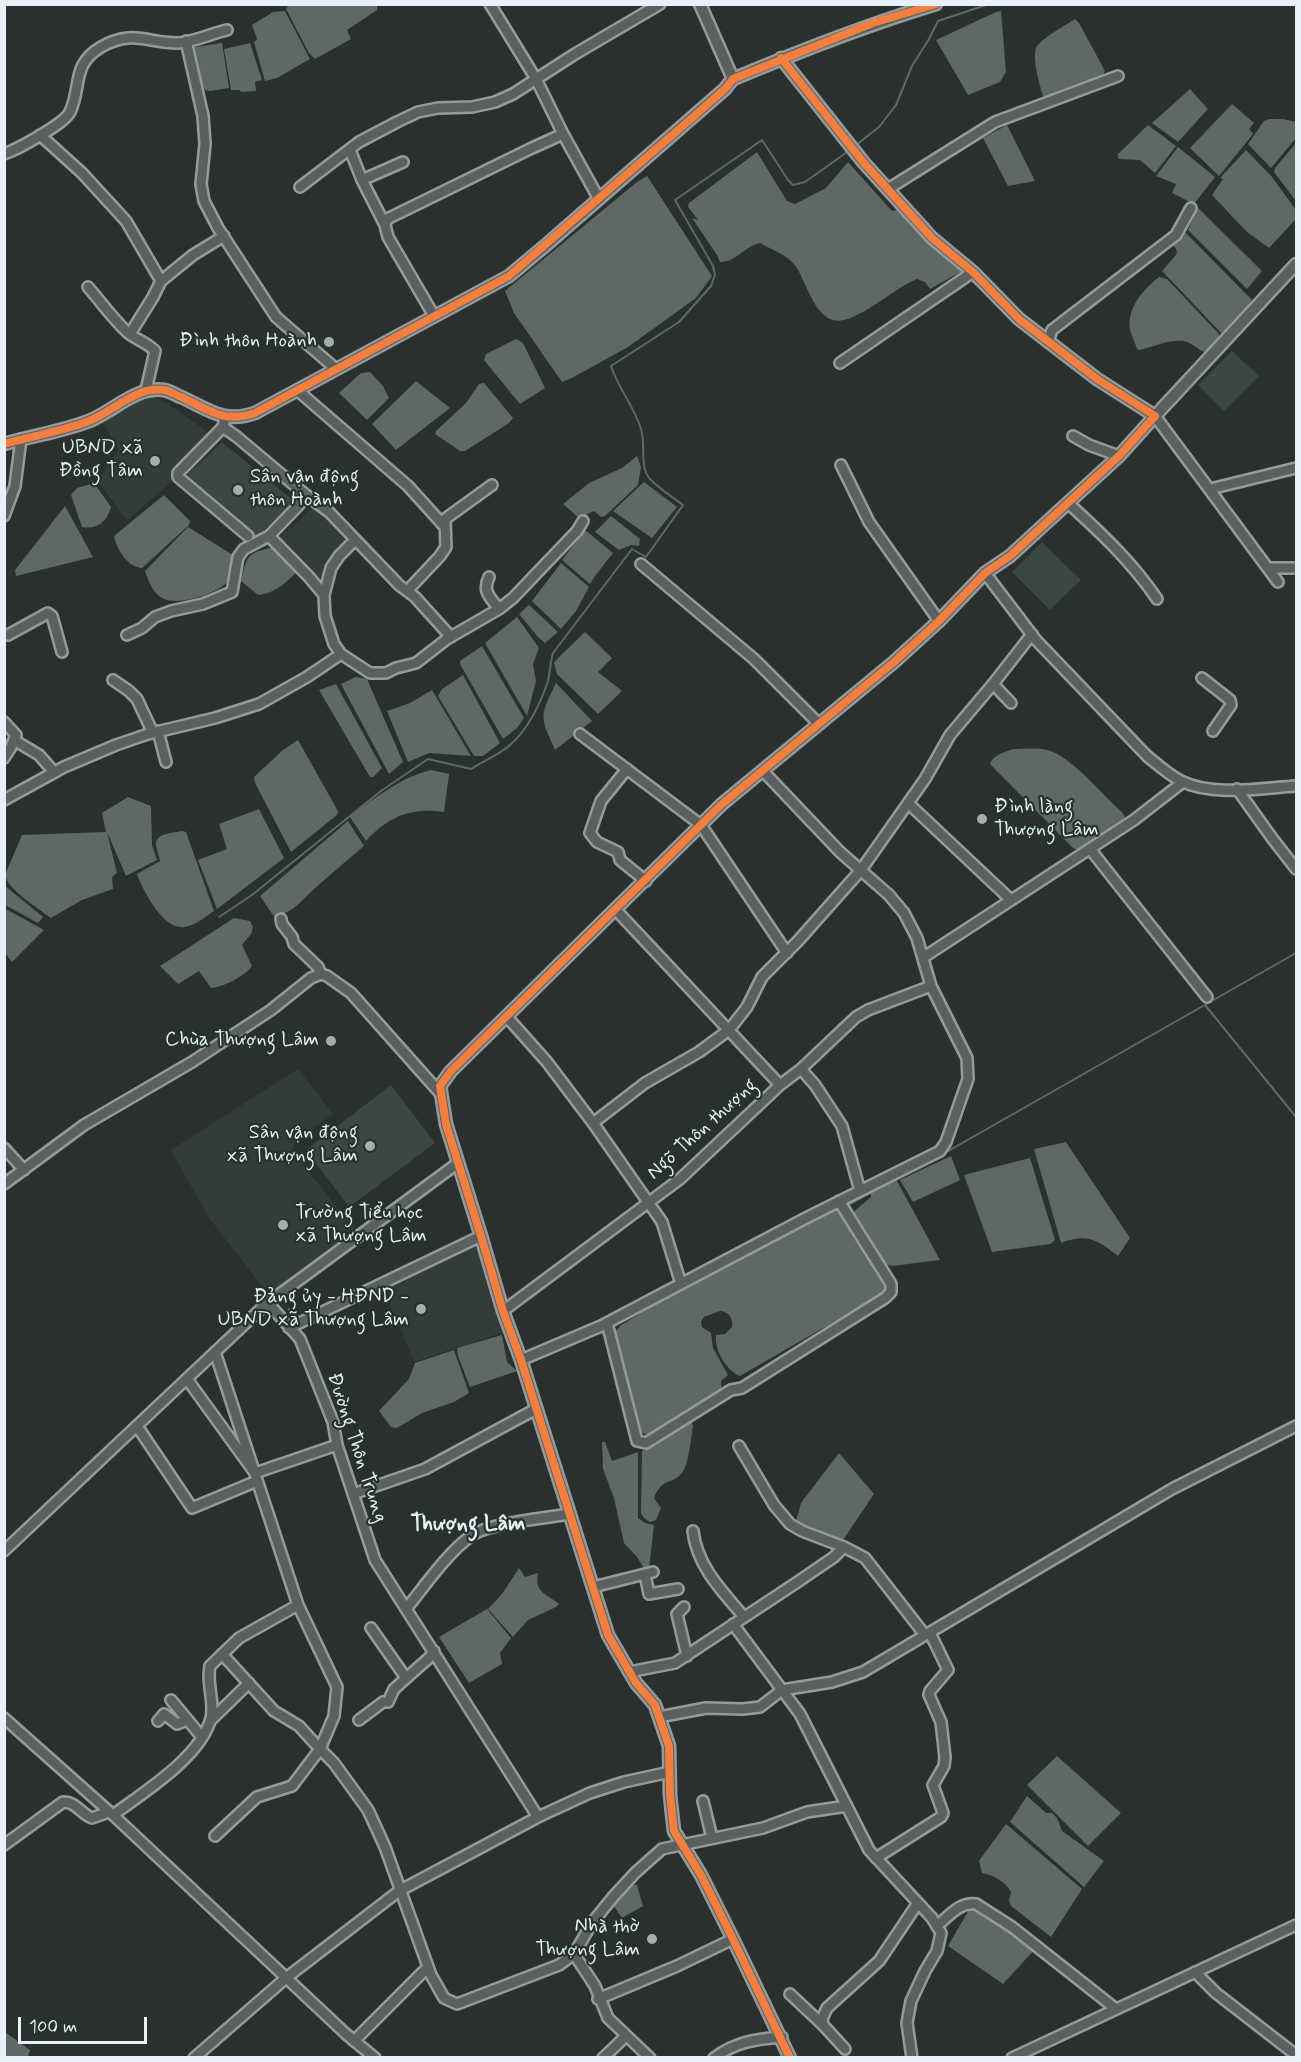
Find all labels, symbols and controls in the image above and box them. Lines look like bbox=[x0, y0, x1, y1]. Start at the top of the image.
place label: Đình thôn Hoành bbox=[179, 330, 317, 354]
marker: Đình thôn Hoành bbox=[322, 335, 336, 349]
place label: UBND xã Đồng Tâm bbox=[59, 437, 143, 484]
marker: UBND xã Đồng Tâm bbox=[148, 454, 162, 468]
place label: Sân vận động thôn Hoành bbox=[250, 466, 359, 513]
marker: Sân vận động thôn Hoành bbox=[231, 483, 245, 497]
place label: Đình làng Thượng Lâm bbox=[994, 796, 1099, 843]
marker: Đình làng Thượng Lâm bbox=[975, 812, 989, 826]
place label: Chùa Thượng Lâm bbox=[165, 1029, 319, 1053]
marker: Chùa Thượng Lâm bbox=[324, 1034, 338, 1048]
street label: Ngõ Thôn thượng bbox=[643, 1074, 763, 1186]
place label: Sân vận động xã Thượng Lâm bbox=[226, 1122, 358, 1169]
marker: Sân vận động xã Thượng Lâm bbox=[363, 1139, 377, 1153]
place label: Trường Tiểu học xã Thượng Lâm bbox=[295, 1202, 427, 1249]
marker: Trường Tiểu học xã Thượng Lâm bbox=[276, 1218, 290, 1232]
place label: Đảng ủy - HĐND - UBND xã Thượng Lâm bbox=[218, 1286, 409, 1333]
marker: Đảng ủy - HĐND - UBND xã Thượng Lâm bbox=[414, 1302, 428, 1316]
street label: Đường Thôn Trung bbox=[320, 1370, 392, 1526]
district label: Thượng Lâm bbox=[410, 1512, 526, 1538]
place label: Nhà thờ Thượng Lâm bbox=[535, 1916, 640, 1963]
marker: Nhà thờ Thượng Lâm bbox=[645, 1932, 659, 1946]
scale bar bbox=[21, 2005, 150, 2043]
text: 100 m bbox=[29, 2015, 77, 2039]

